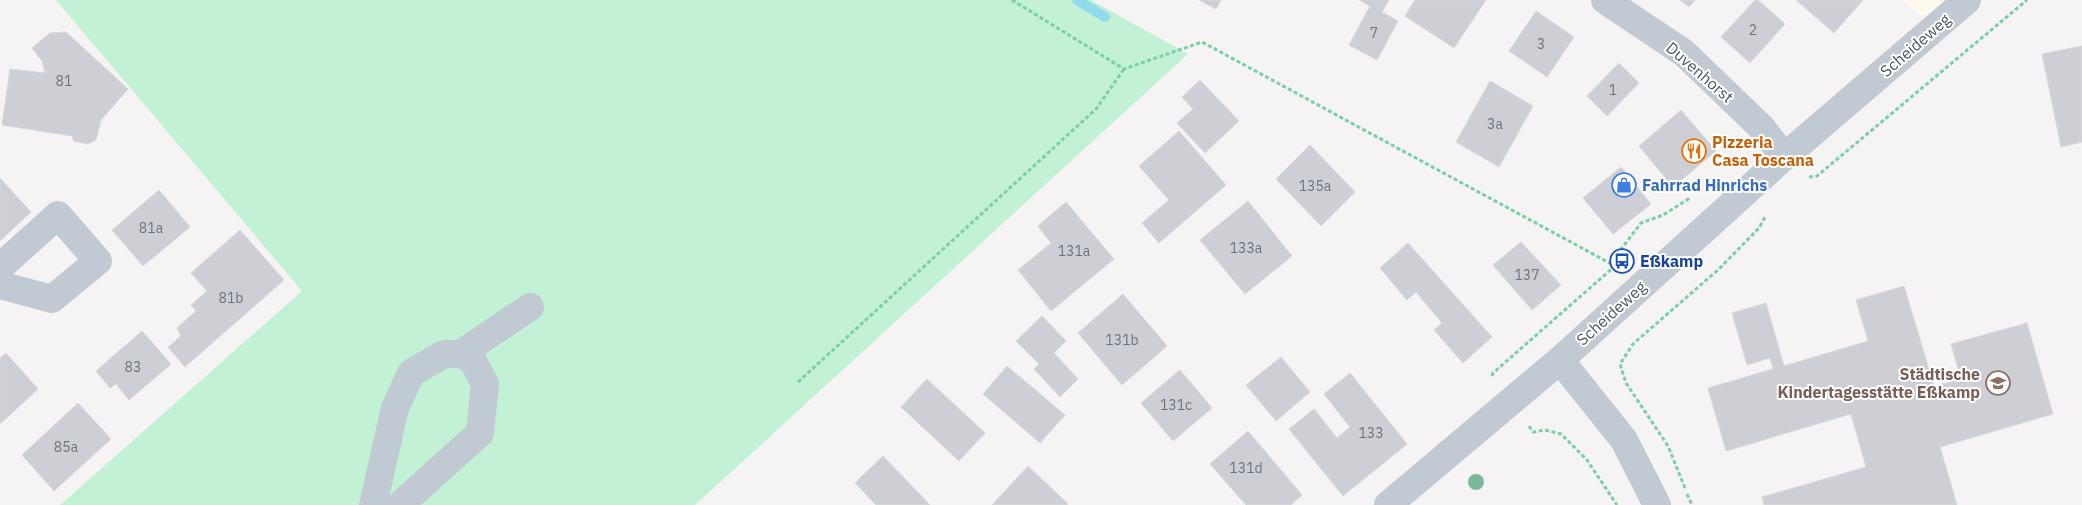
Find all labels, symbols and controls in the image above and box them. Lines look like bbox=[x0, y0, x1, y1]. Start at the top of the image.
street label: Scheideweg bbox=[1876, 9, 1955, 81]
house number: 2 bbox=[1749, 21, 1757, 39]
house number: 7 bbox=[1370, 24, 1378, 42]
house number: 3 bbox=[1537, 35, 1545, 53]
street label: Duvenhorst bbox=[1662, 37, 1738, 107]
house number: 81 bbox=[56, 72, 72, 90]
house number: 1 bbox=[1609, 81, 1617, 99]
house number: 3a bbox=[1487, 115, 1503, 133]
place label: Pizzeria Casa Toscana bbox=[1712, 132, 1814, 170]
restaurant icon: Pizzeria Casa Toscana bbox=[1681, 138, 1707, 164]
shop icon: Fahrrad Hinrichs bbox=[1611, 172, 1637, 198]
place label: Fahrrad Hinrichs bbox=[1642, 175, 1767, 195]
house number: 135a bbox=[1299, 177, 1332, 195]
house number: 81a bbox=[139, 219, 164, 237]
house number: 133a bbox=[1230, 239, 1263, 257]
house number: 131a bbox=[1058, 242, 1091, 260]
bus stop icon: Eßkamp bbox=[1609, 248, 1635, 274]
place label: Eßkamp bbox=[1640, 251, 1703, 271]
house number: 137 bbox=[1514, 266, 1540, 284]
street label: Scheideweg bbox=[1572, 276, 1650, 349]
house number: 81b bbox=[219, 289, 243, 307]
house number: 131b bbox=[1105, 331, 1139, 349]
house number: 83 bbox=[125, 358, 141, 376]
place label: Städtische Kindertagesstätte Eßkamp bbox=[1777, 364, 1980, 402]
school or university icon: Städtische Kindertagesstätte Eßkamp bbox=[1985, 370, 2011, 396]
house number: 131c bbox=[1160, 396, 1192, 414]
house number: 133 bbox=[1358, 424, 1384, 442]
house number: 85a bbox=[54, 438, 79, 456]
house number: 131d bbox=[1229, 459, 1263, 477]

